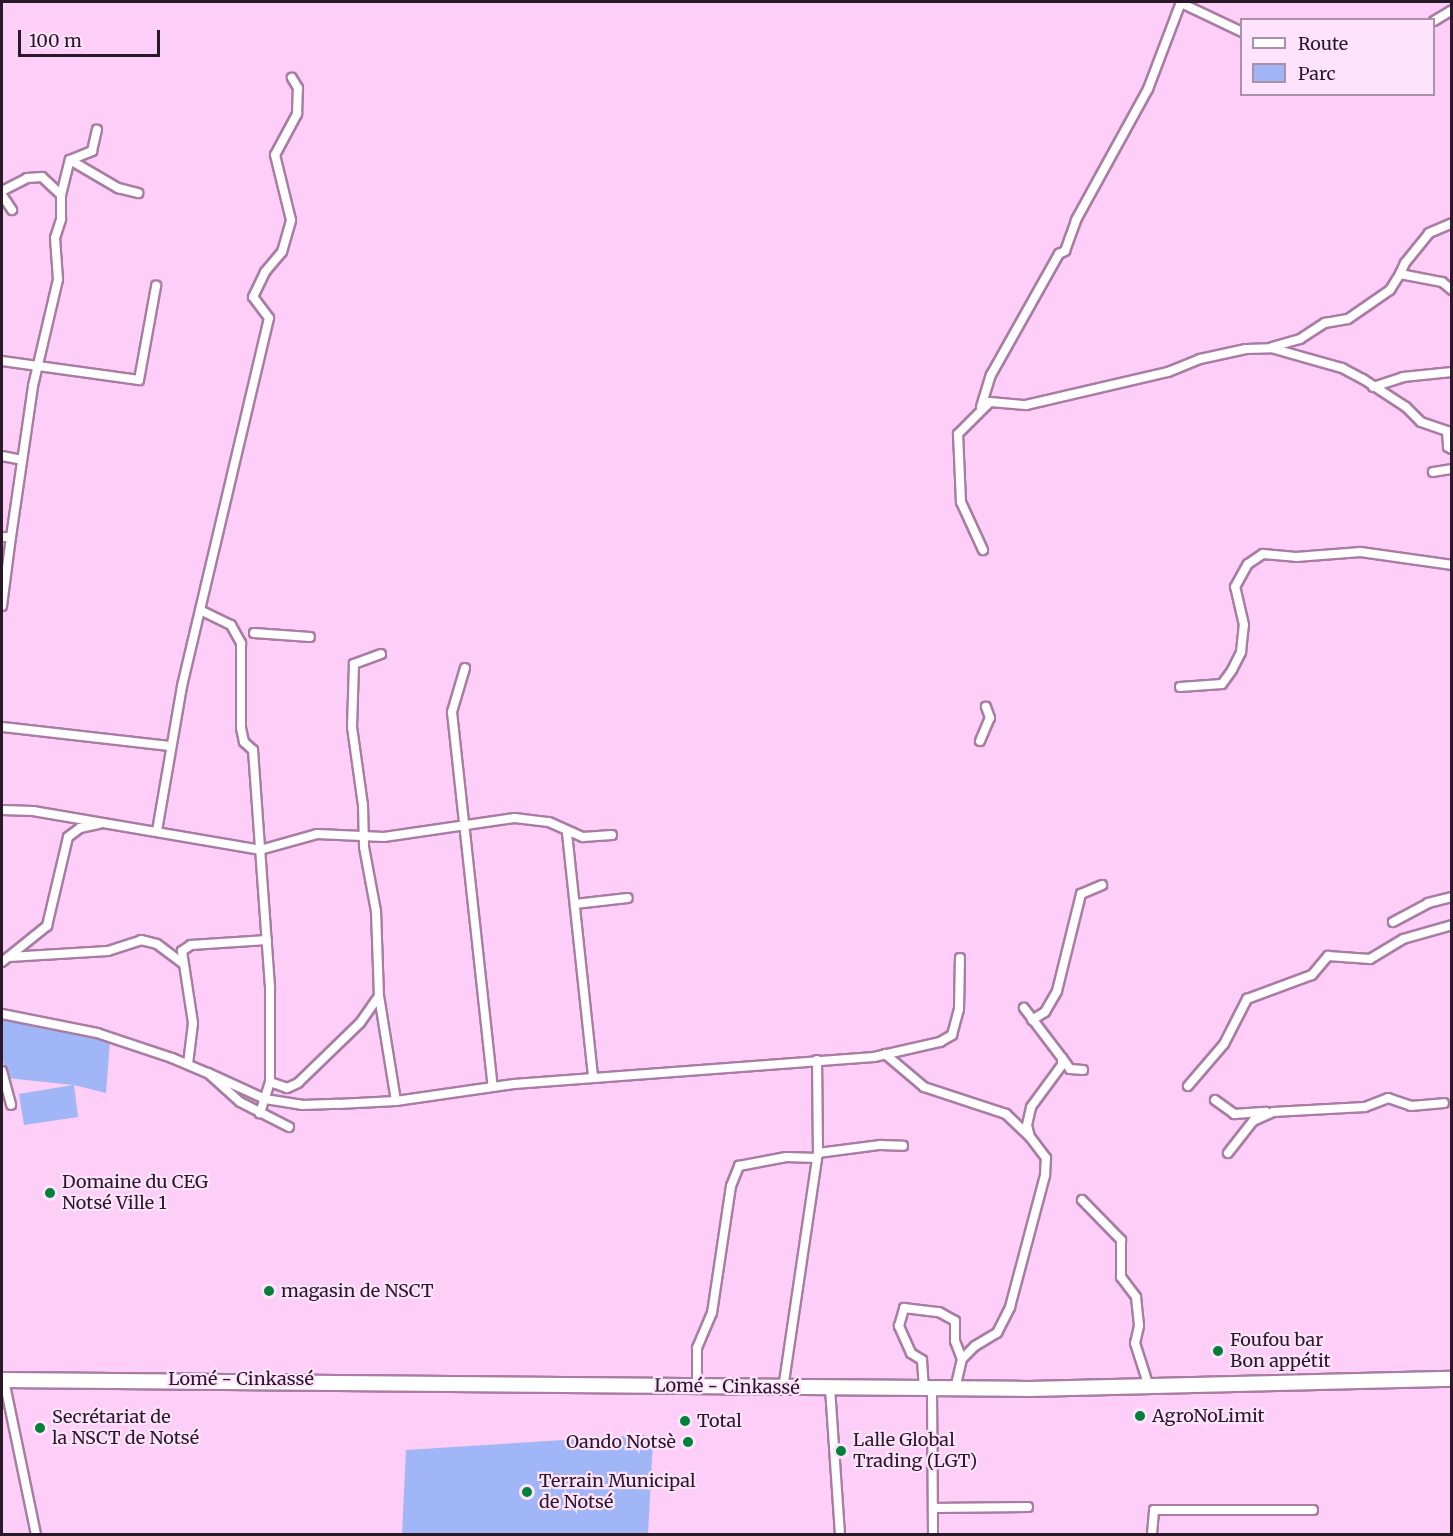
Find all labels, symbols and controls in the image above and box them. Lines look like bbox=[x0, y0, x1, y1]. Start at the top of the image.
scale bar bbox=[21, 18, 164, 56]
legend bbox=[1240, 18, 1435, 96]
text: 100 m bbox=[29, 29, 82, 52]
text: Route bbox=[1298, 32, 1348, 55]
text: Parc bbox=[1298, 62, 1336, 85]
place label: Domaine du CEG Notsé Ville 1 bbox=[62, 1172, 208, 1214]
marker: Domaine du CEG Notsé Ville 1 bbox=[43, 1186, 57, 1200]
place label: magasin de NSCT bbox=[281, 1280, 433, 1302]
marker: magasin de NSCT bbox=[262, 1284, 276, 1298]
place label: Foufou bar Bon appétit bbox=[1230, 1330, 1331, 1372]
marker: Foufou bar Bon appétit bbox=[1211, 1344, 1225, 1358]
street label: Lomé - Cinkassé bbox=[168, 1368, 314, 1390]
street label: Lomé - Cinkassé bbox=[654, 1375, 800, 1399]
place label: AgroNoLimit bbox=[1152, 1405, 1265, 1427]
place label: Secrétariat de la NSCT de Notsé bbox=[52, 1407, 199, 1450]
marker: AgroNoLimit bbox=[1133, 1409, 1147, 1423]
place label: Total bbox=[697, 1410, 742, 1432]
marker: Total bbox=[678, 1414, 692, 1428]
marker: Secrétariat de la NSCT de Notsé bbox=[33, 1421, 47, 1435]
place label: Lalle Global Trading (LGT) bbox=[853, 1430, 977, 1472]
place label: Oando Notsè bbox=[566, 1431, 676, 1453]
marker: Oando Notsè bbox=[681, 1435, 695, 1449]
marker: Lalle Global Trading (LGT) bbox=[834, 1444, 848, 1458]
place label: Terrain Municipal de Notsé bbox=[539, 1471, 696, 1514]
marker: Terrain Municipal de Notsé bbox=[520, 1485, 534, 1499]

